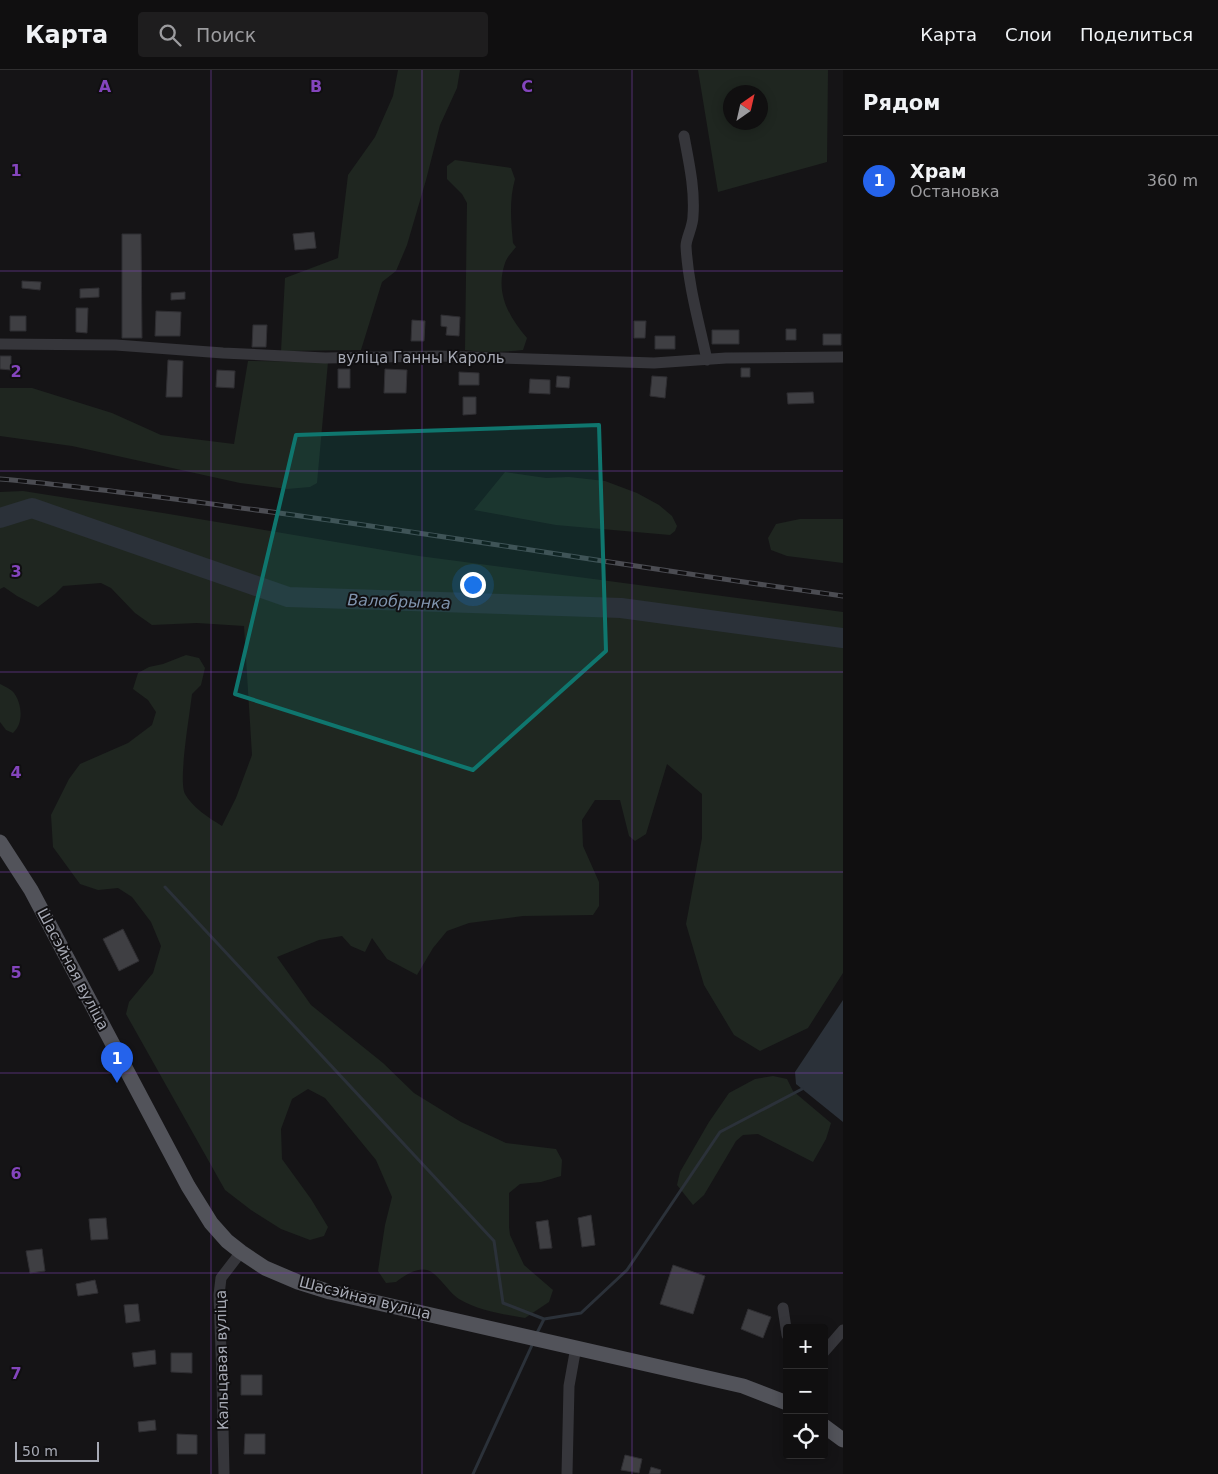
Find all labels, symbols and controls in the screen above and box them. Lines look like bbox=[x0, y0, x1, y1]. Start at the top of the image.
search box bbox=[138, 12, 488, 57]
text: Карта bbox=[25, 21, 108, 49]
icon: search bbox=[156, 21, 184, 49]
text: Поиск bbox=[196, 24, 256, 46]
text: Карта bbox=[920, 24, 977, 45]
text: Слои bbox=[1005, 24, 1052, 45]
text: Поделиться bbox=[1080, 24, 1193, 45]
text: A bbox=[99, 77, 112, 96]
text: B bbox=[310, 77, 322, 96]
text: C bbox=[521, 77, 533, 96]
north arrow bbox=[723, 85, 768, 130]
text: Рядом bbox=[863, 91, 940, 115]
text: Храм bbox=[910, 160, 967, 182]
text: 1 bbox=[10, 161, 22, 180]
text: 1 bbox=[873, 171, 885, 190]
text: 360 m bbox=[1147, 171, 1198, 190]
text: Остановка bbox=[910, 182, 1000, 201]
street label: вуліца Ганны Кароль bbox=[337, 349, 505, 367]
text: 2 bbox=[10, 362, 22, 381]
text: 3 bbox=[10, 562, 22, 581]
your location bbox=[460, 572, 486, 598]
water label: Валобрынка bbox=[347, 590, 451, 613]
text: 4 bbox=[10, 763, 22, 782]
street label: Шасэйная вуліца bbox=[33, 905, 113, 1033]
text: 5 bbox=[10, 963, 22, 982]
pin: 1 bbox=[101, 1042, 133, 1083]
text: 6 bbox=[10, 1164, 22, 1183]
street label: Шасэйная вуліца bbox=[297, 1273, 433, 1323]
street label: Кальцавая вуліца bbox=[212, 1290, 232, 1430]
map controls bbox=[783, 1324, 828, 1459]
button: + bbox=[783, 1324, 828, 1369]
text: 7 bbox=[10, 1364, 22, 1383]
button: − bbox=[783, 1369, 828, 1414]
button: locate bbox=[783, 1414, 828, 1459]
scale bar bbox=[15, 1439, 99, 1462]
text: 50 m bbox=[22, 1443, 58, 1459]

